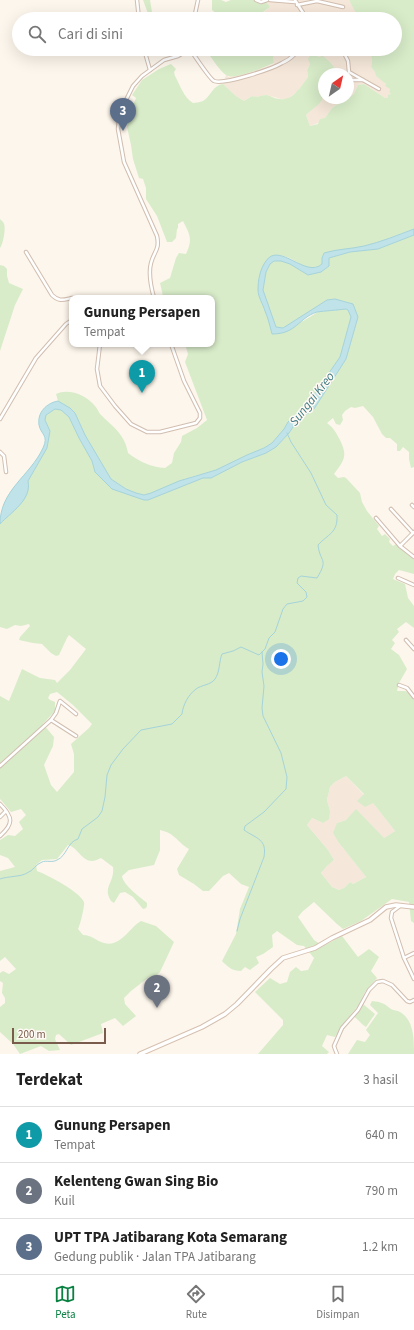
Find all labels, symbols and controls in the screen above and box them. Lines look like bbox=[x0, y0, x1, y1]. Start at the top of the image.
search box bbox=[12, 12, 402, 56]
icon: search bbox=[26, 23, 48, 45]
text: Cari di sini bbox=[58, 24, 123, 45]
north arrow bbox=[318, 68, 354, 104]
pin: 3 bbox=[110, 98, 136, 131]
popup bbox=[69, 295, 215, 347]
text: Gunung Persapen bbox=[84, 302, 200, 323]
text: Tempat bbox=[84, 323, 125, 341]
pin: 1 bbox=[129, 360, 155, 393]
water label: Sungai Kreo bbox=[285, 368, 339, 430]
your location bbox=[271, 649, 291, 669]
pin: 2 bbox=[144, 975, 170, 1008]
scale bar bbox=[12, 1026, 106, 1045]
text: 200 m bbox=[18, 1027, 46, 1042]
text: Terdekat bbox=[16, 1068, 82, 1092]
text: 3 hasil bbox=[363, 1071, 398, 1089]
text: Gunung Persapen bbox=[54, 1115, 171, 1136]
text: 1 bbox=[26, 1126, 32, 1144]
text: 640 m bbox=[365, 1126, 398, 1144]
text: Tempat bbox=[54, 1136, 95, 1154]
text: Kelenteng Gwan Sing Bio bbox=[54, 1171, 218, 1192]
text: 2 bbox=[26, 1182, 32, 1200]
text: 790 m bbox=[365, 1182, 398, 1200]
text: Kuil bbox=[54, 1192, 75, 1210]
text: UPT TPA Jatibarang Kota Semarang bbox=[54, 1227, 287, 1248]
text: 3 bbox=[26, 1238, 32, 1256]
text: 1.2 km bbox=[362, 1238, 398, 1256]
text: Gedung publik · Jalan TPA Jatibarang bbox=[54, 1248, 256, 1266]
tab: Peta bbox=[54, 1283, 76, 1322]
tab: Rute bbox=[185, 1283, 207, 1322]
tab: Disimpan bbox=[316, 1283, 360, 1322]

